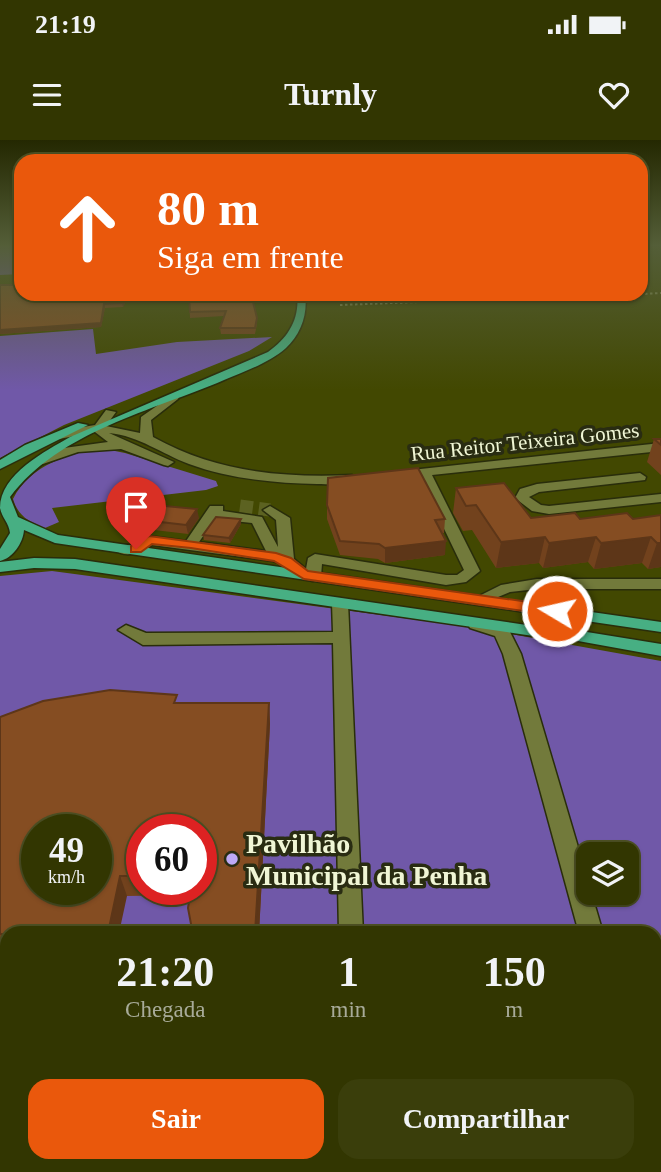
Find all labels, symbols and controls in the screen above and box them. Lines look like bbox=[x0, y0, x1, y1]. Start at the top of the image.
text: 21:19 bbox=[35, 10, 96, 39]
icon: menu bbox=[28, 76, 66, 114]
text: Turnly bbox=[284, 76, 377, 112]
icon: heart bbox=[595, 76, 633, 114]
text: 80 m bbox=[157, 181, 259, 236]
icon: ahead bbox=[42, 182, 133, 273]
text: Siga em frente bbox=[157, 239, 344, 275]
street label: Rua Reitor Teixeira Gomes bbox=[410, 418, 640, 466]
pin bbox=[106, 477, 166, 549]
icon: arrive bbox=[117, 488, 155, 526]
position arrow bbox=[520, 574, 594, 648]
speed limit sign: 60 bbox=[126, 814, 217, 905]
place label: Pavilhão Municipal da Penha bbox=[246, 828, 487, 891]
text: 49 bbox=[49, 831, 84, 870]
map controls bbox=[576, 842, 639, 905]
button: layers bbox=[576, 842, 639, 905]
marker: Pavilhão Municipal da Penha bbox=[224, 851, 240, 867]
text: km/h bbox=[48, 867, 85, 887]
text: 21:20 bbox=[116, 949, 214, 995]
text: 1 bbox=[338, 949, 359, 995]
text: 150 bbox=[483, 949, 546, 995]
text: Chegada bbox=[125, 997, 206, 1022]
text: min bbox=[331, 997, 366, 1022]
text: m bbox=[505, 997, 523, 1022]
button: Sair bbox=[28, 1079, 324, 1159]
button: Compartilhar bbox=[338, 1079, 634, 1159]

